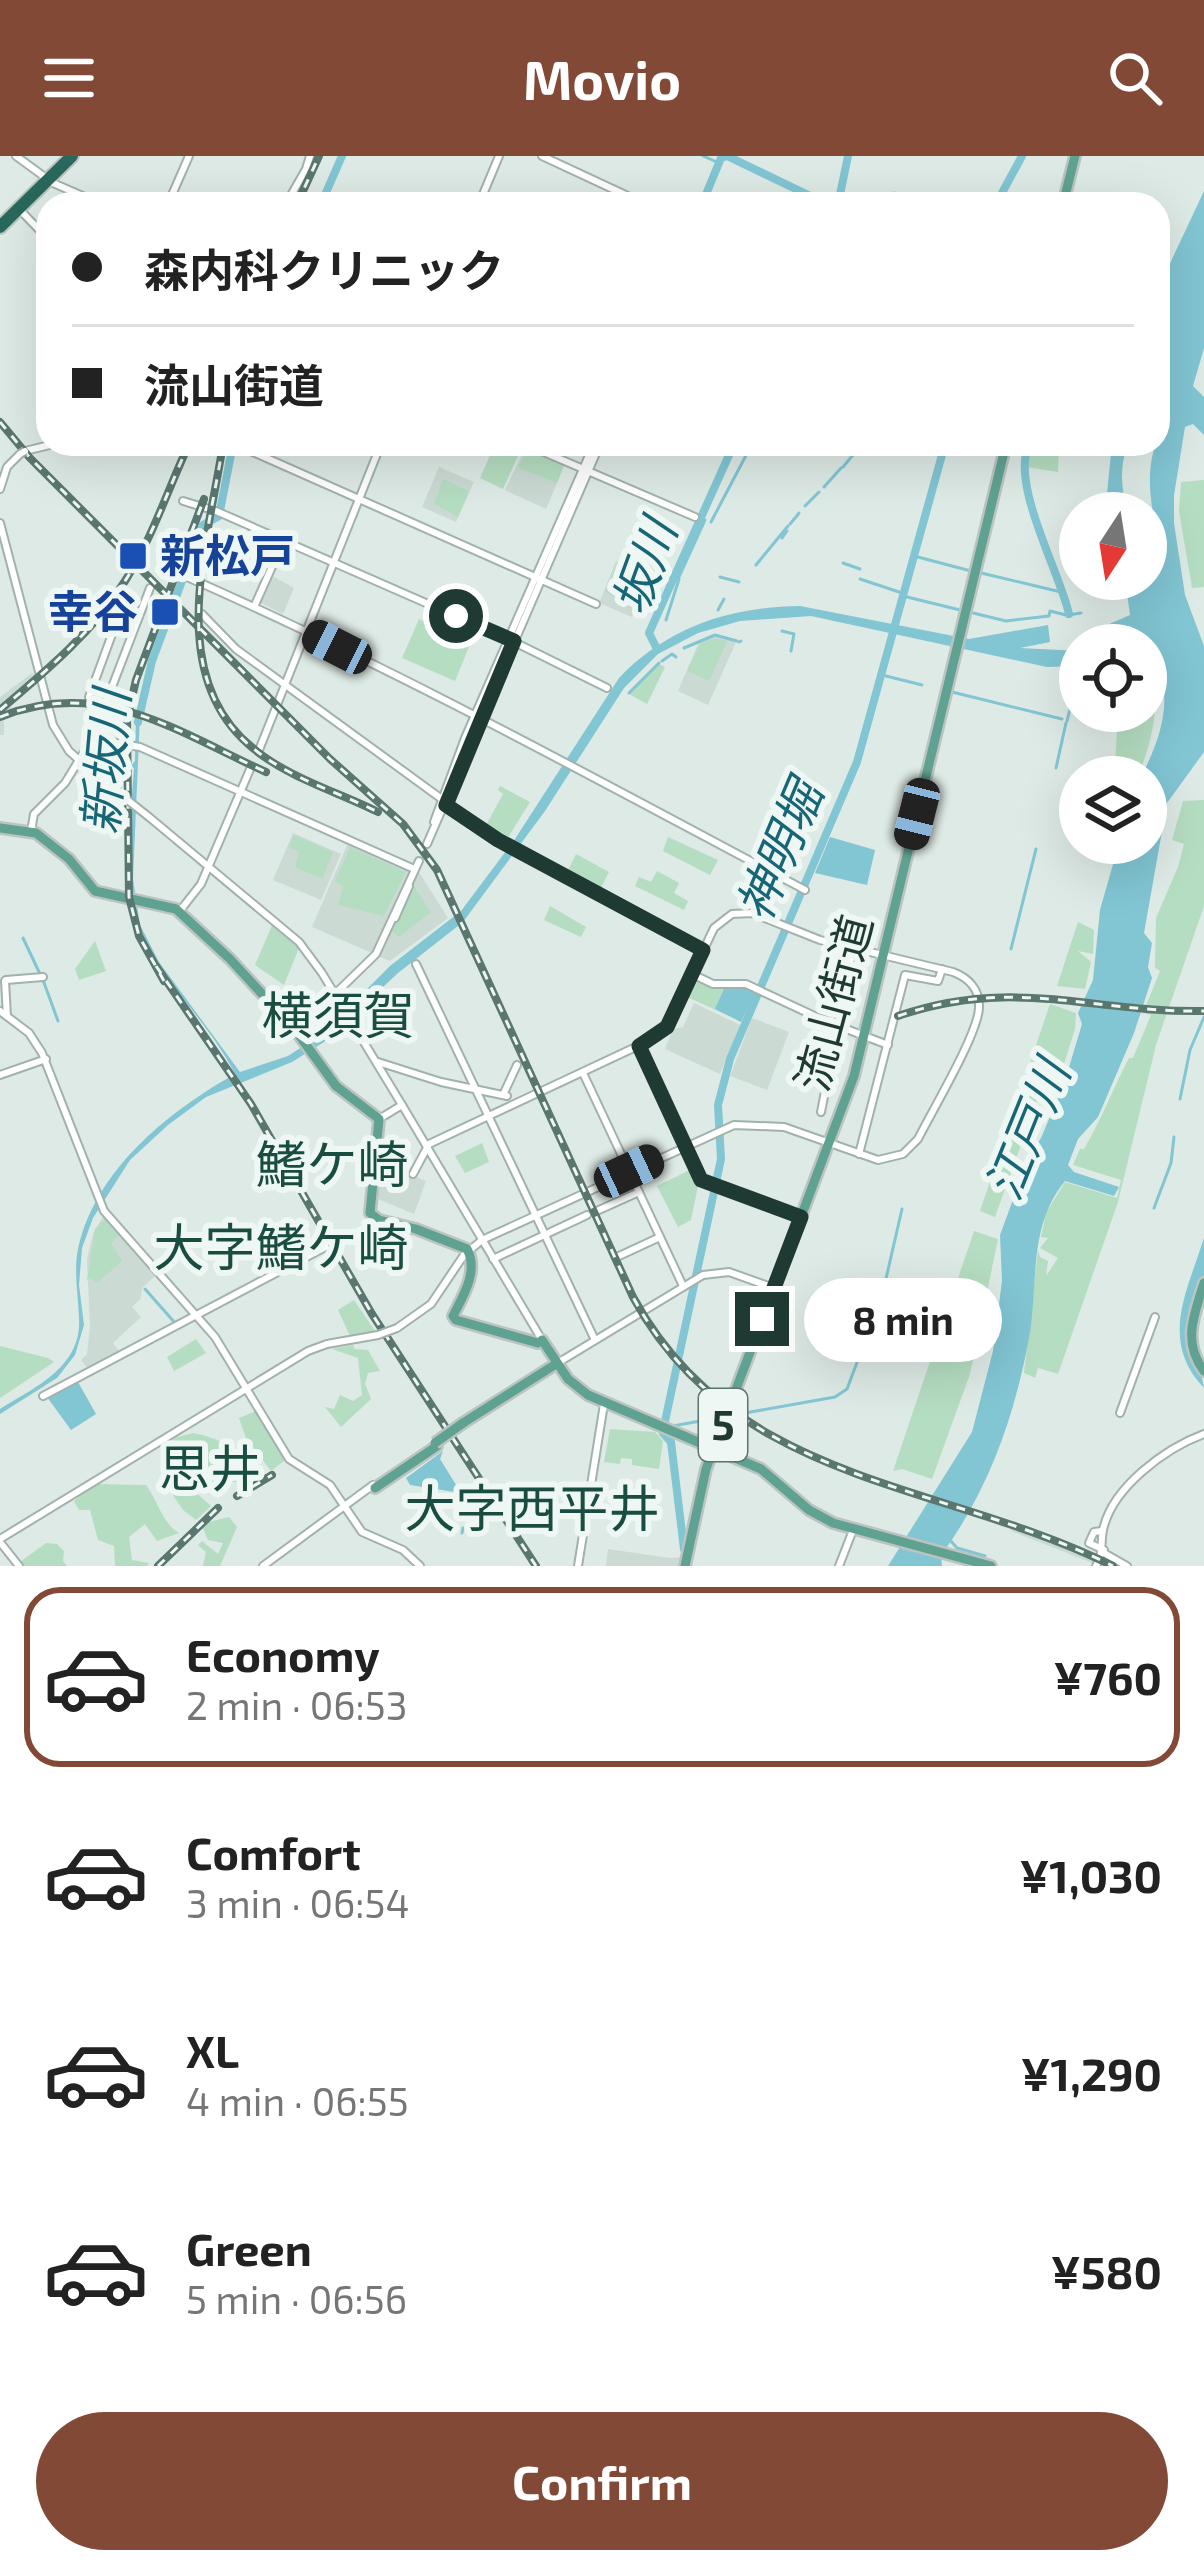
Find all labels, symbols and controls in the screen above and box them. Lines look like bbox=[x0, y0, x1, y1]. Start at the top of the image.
icon: menu bbox=[36, 45, 102, 111]
icon: search bbox=[1102, 45, 1168, 111]
text: Movio bbox=[523, 46, 681, 111]
text: 森内科クリニック bbox=[144, 242, 504, 296]
text: 流山街道 bbox=[144, 357, 324, 411]
north arrow bbox=[1059, 492, 1167, 600]
map controls bbox=[1059, 492, 1167, 864]
water label: 坂川 bbox=[599, 507, 688, 621]
place label: 新松戸 bbox=[160, 527, 295, 581]
marker: 新松戸 bbox=[117, 540, 149, 572]
place label: 幸谷 bbox=[48, 583, 138, 637]
route start bbox=[429, 589, 483, 643]
marker: 幸谷 bbox=[149, 596, 181, 628]
car bbox=[297, 615, 377, 679]
button: locate bbox=[1059, 624, 1167, 732]
water label: 新坂川 bbox=[69, 683, 140, 836]
button: layers bbox=[1059, 756, 1167, 864]
water label: 神明堀 bbox=[723, 766, 836, 928]
car bbox=[891, 775, 943, 853]
street label: 流山街道 bbox=[783, 909, 881, 1096]
district label: 横須賀 bbox=[261, 983, 415, 1044]
water label: 江戸川 bbox=[972, 1047, 1082, 1207]
district label: 鰭ケ崎 bbox=[255, 1132, 409, 1193]
car bbox=[589, 1139, 669, 1203]
district label: 大字鰭ケ崎 bbox=[153, 1215, 409, 1276]
callout: 8 min bbox=[804, 1277, 1002, 1361]
route end bbox=[735, 1292, 789, 1346]
text: 8 min bbox=[852, 1296, 954, 1343]
road number: 5 bbox=[699, 1389, 747, 1461]
district label: 思井 bbox=[159, 1436, 261, 1497]
district label: 大字西平井 bbox=[404, 1476, 660, 1537]
icon: car bbox=[42, 1623, 150, 1731]
text: Economy bbox=[186, 1627, 380, 1681]
text: ¥760 bbox=[1053, 1650, 1162, 1704]
text: 2 min · 06:53 bbox=[186, 1681, 407, 1728]
icon: car bbox=[42, 1821, 150, 1929]
text: Comfort bbox=[186, 1825, 361, 1879]
text: ¥1,030 bbox=[1019, 1848, 1162, 1902]
text: 3 min · 06:54 bbox=[186, 1879, 409, 1926]
icon: car bbox=[42, 2019, 150, 2127]
text: XL bbox=[186, 2023, 239, 2077]
text: ¥1,290 bbox=[1021, 2046, 1162, 2100]
text: 4 min · 06:55 bbox=[186, 2077, 409, 2124]
icon: car bbox=[42, 2217, 150, 2325]
text: Green bbox=[186, 2221, 312, 2275]
text: ¥580 bbox=[1051, 2244, 1162, 2298]
text: 5 min · 06:56 bbox=[186, 2275, 407, 2322]
button: Confirm bbox=[36, 2412, 1168, 2550]

